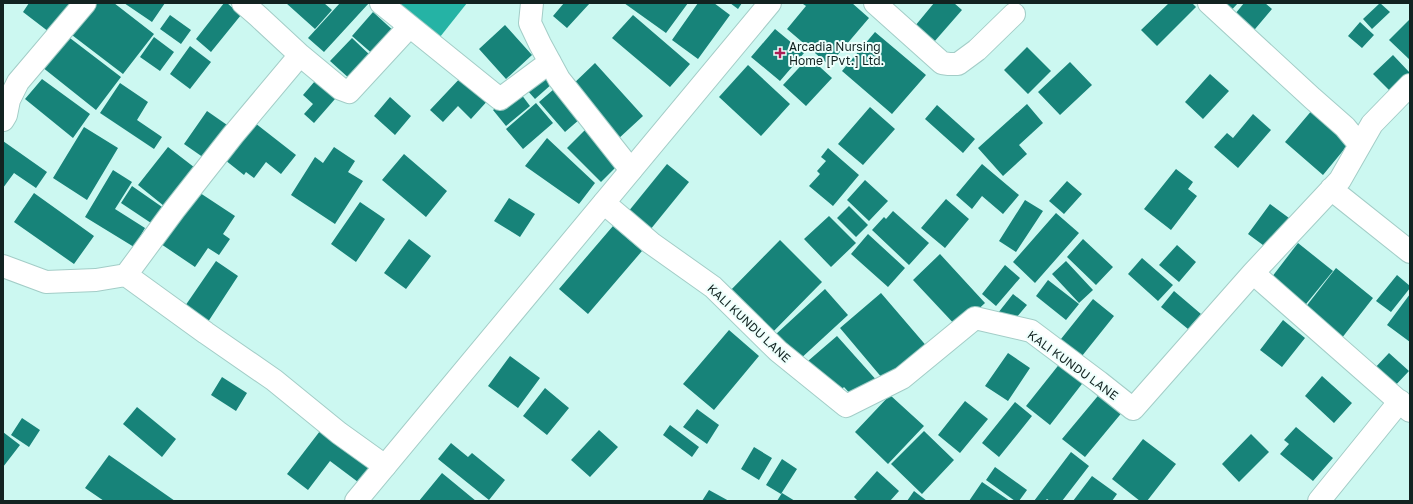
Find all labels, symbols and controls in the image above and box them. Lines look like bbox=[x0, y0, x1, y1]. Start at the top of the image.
place label: Arcadia Nursing Home [Pvt.] Ltd. bbox=[789, 39, 884, 68]
marker: Arcadia Nursing Home [Pvt.] Ltd. bbox=[774, 47, 786, 59]
street label: KALI KUNDU LANE bbox=[704, 281, 794, 365]
street label: KALI KUNDU LANE bbox=[1025, 327, 1121, 403]

